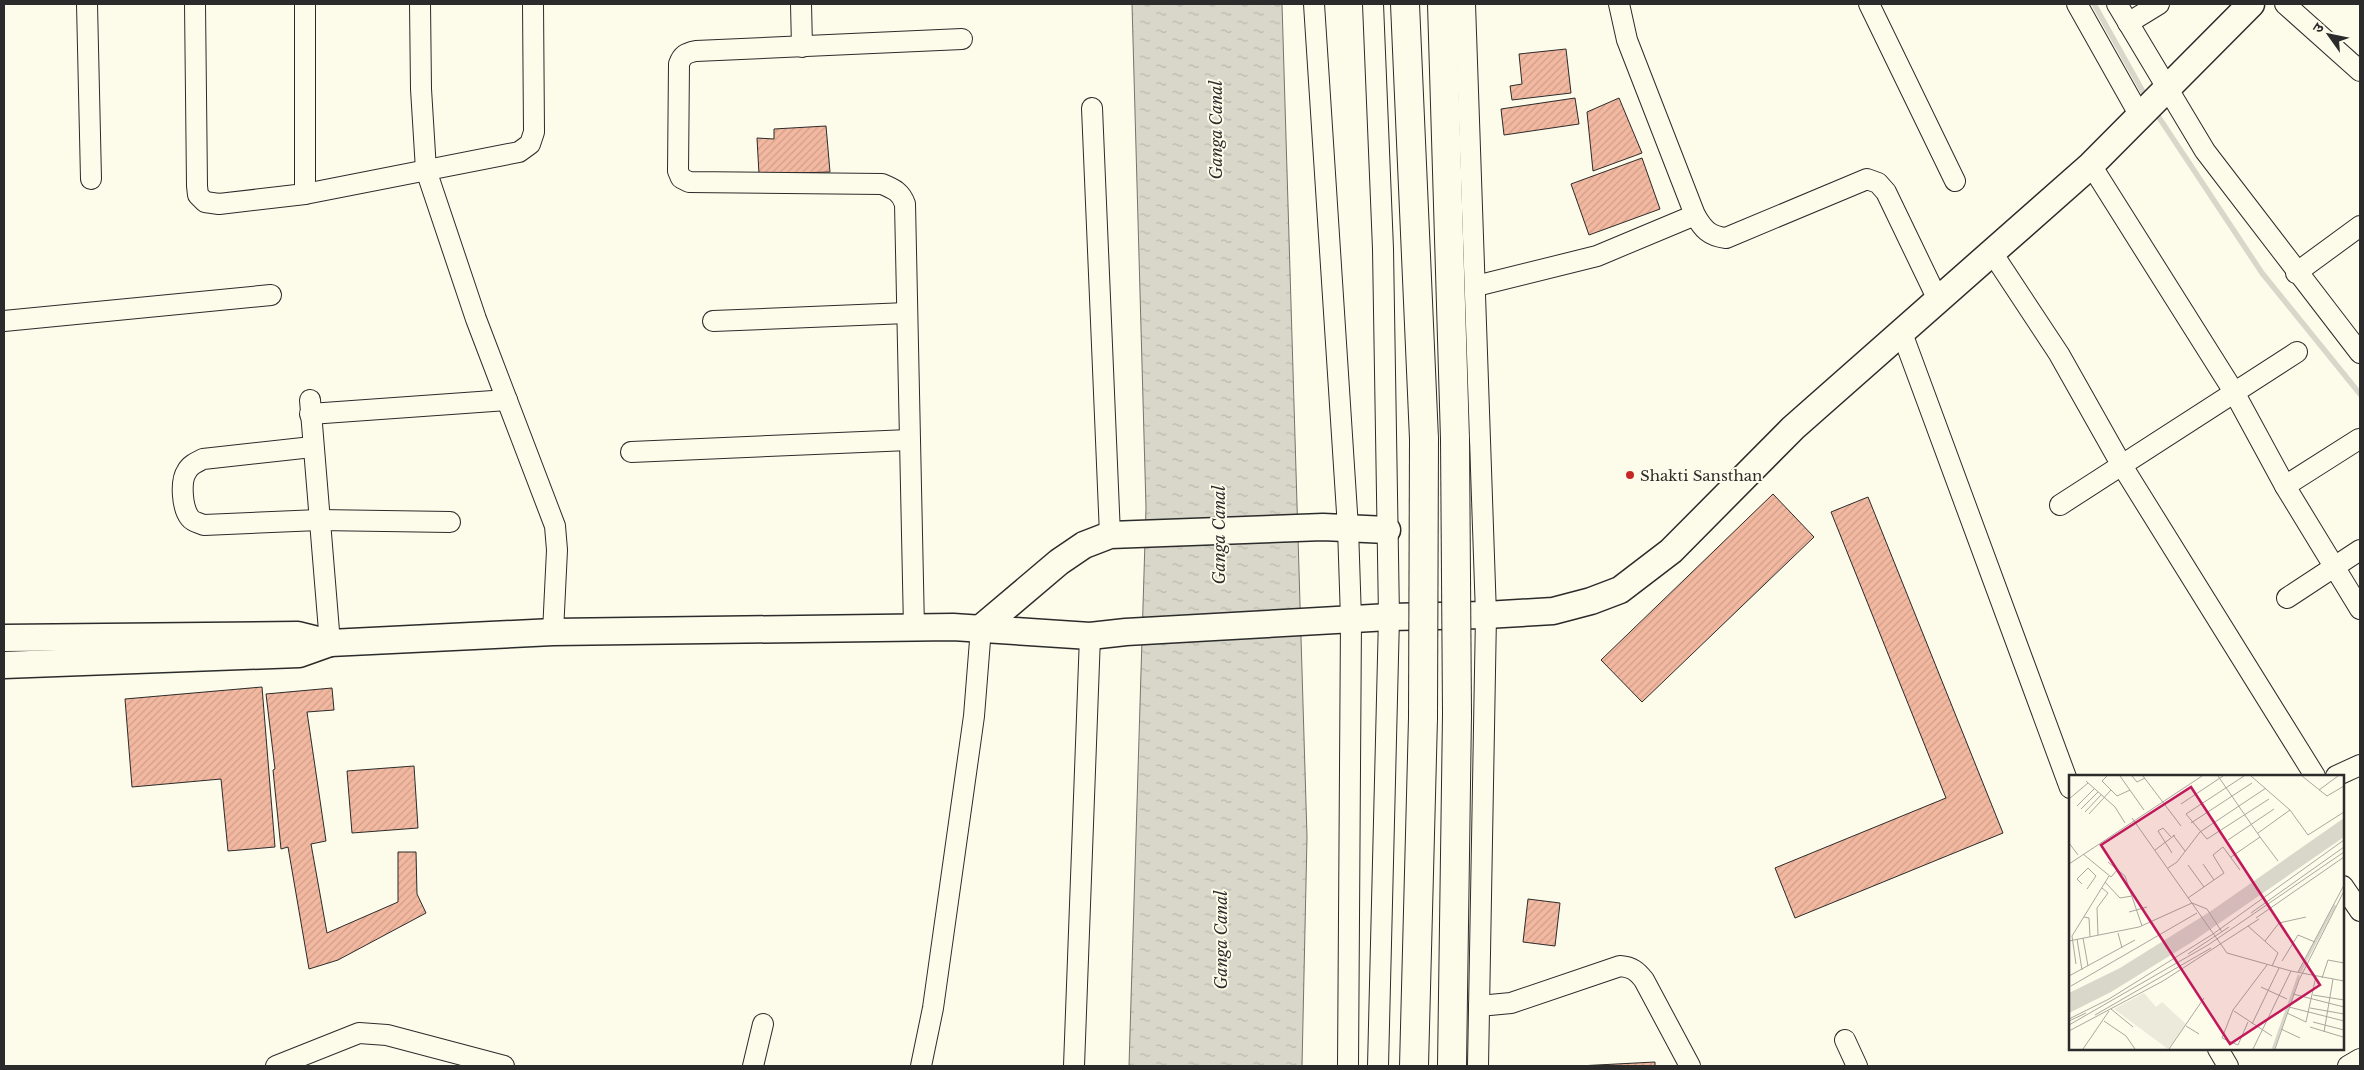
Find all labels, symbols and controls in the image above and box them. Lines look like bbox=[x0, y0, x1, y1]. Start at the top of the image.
north arrow bbox=[2304, 10, 2354, 60]
text: उ bbox=[2308, 19, 2328, 36]
water label: Ganga Canal bbox=[1206, 80, 1226, 179]
place label: Shakti Sansthan bbox=[1640, 466, 1762, 485]
marker: Shakti Sansthan bbox=[1624, 469, 1636, 481]
water label: Ganga Canal bbox=[1209, 485, 1229, 584]
inset map bbox=[2069, 775, 2344, 1050]
water label: Ganga Canal bbox=[1211, 890, 1231, 989]

